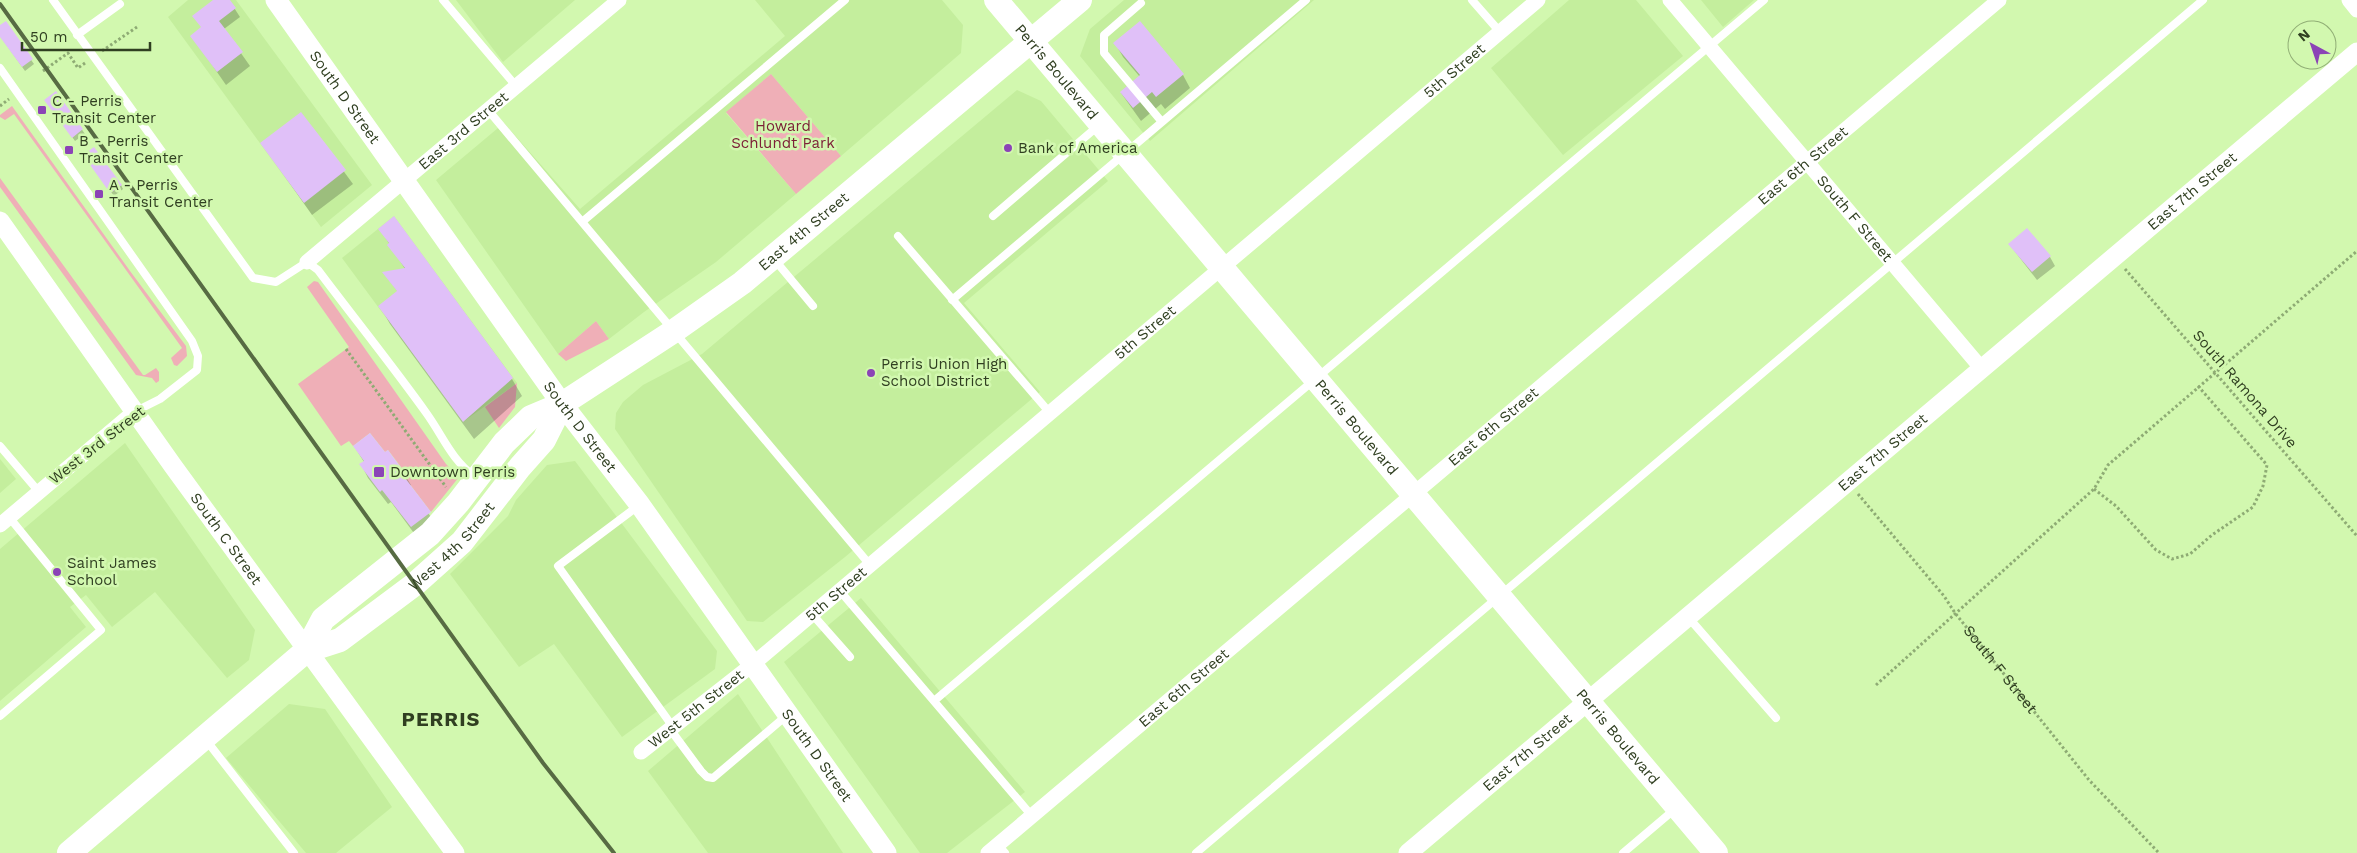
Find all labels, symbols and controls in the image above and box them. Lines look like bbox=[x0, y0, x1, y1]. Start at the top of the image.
scale bar bbox=[22, 20, 150, 52]
street label: Perris Boulevard bbox=[1011, 20, 1102, 123]
north arrow bbox=[2287, 20, 2337, 70]
text: N bbox=[2295, 26, 2313, 45]
text: 50 m bbox=[30, 28, 67, 46]
street label: 5th Street bbox=[1420, 39, 1489, 102]
street label: South D Street bbox=[306, 47, 384, 148]
street label: East 3rd Street bbox=[415, 88, 512, 174]
place label: C - Perris Transit Center bbox=[52, 92, 156, 127]
marker: C - Perris Transit Center bbox=[36, 104, 48, 116]
park label: Howard Schlundt Park bbox=[731, 117, 835, 152]
street label: East 6th Street bbox=[1754, 122, 1852, 209]
place label: B - Perris Transit Center bbox=[79, 132, 183, 167]
place label: Bank of America bbox=[1018, 139, 1138, 157]
marker: Bank of America bbox=[1002, 142, 1014, 154]
marker: B - Perris Transit Center bbox=[63, 144, 75, 156]
street label: East 7th Street bbox=[2144, 148, 2241, 234]
street label: South F Street bbox=[1813, 171, 1897, 266]
place label: A - Perris Transit Center bbox=[109, 176, 213, 211]
marker: A - Perris Transit Center bbox=[93, 188, 105, 200]
street label: East 4th Street bbox=[755, 188, 853, 274]
street label: 5th Street bbox=[1111, 301, 1180, 363]
street label: South Ramona Drive bbox=[2189, 326, 2301, 452]
place label: Perris Union High School District bbox=[881, 355, 1007, 390]
marker: Perris Union High School District bbox=[865, 367, 877, 379]
street label: Perris Boulevard bbox=[1311, 376, 1402, 479]
street label: South D Street bbox=[540, 378, 621, 476]
street label: East 6th Street bbox=[1444, 383, 1543, 470]
street label: West 3rd Street bbox=[46, 402, 149, 488]
street label: East 7th Street bbox=[1834, 409, 1931, 495]
place label: Downtown Perris bbox=[390, 463, 515, 481]
marker: Downtown Perris bbox=[372, 465, 386, 479]
street label: South C Street bbox=[187, 489, 266, 589]
street label: West 4th Street bbox=[405, 498, 499, 595]
place label: Saint James School bbox=[67, 554, 157, 589]
street label: 5th Street bbox=[802, 563, 871, 625]
marker: Saint James School bbox=[51, 566, 63, 578]
street label: South F Street bbox=[1960, 622, 2041, 718]
street label: East 6th Street bbox=[1135, 644, 1233, 731]
street label: West 5th Street bbox=[645, 665, 748, 752]
street label: Perris Boulevard bbox=[1572, 685, 1663, 788]
street label: South D Street bbox=[778, 705, 856, 806]
district label: PERRIS bbox=[402, 707, 480, 731]
street label: East 7th Street bbox=[1479, 709, 1576, 795]

